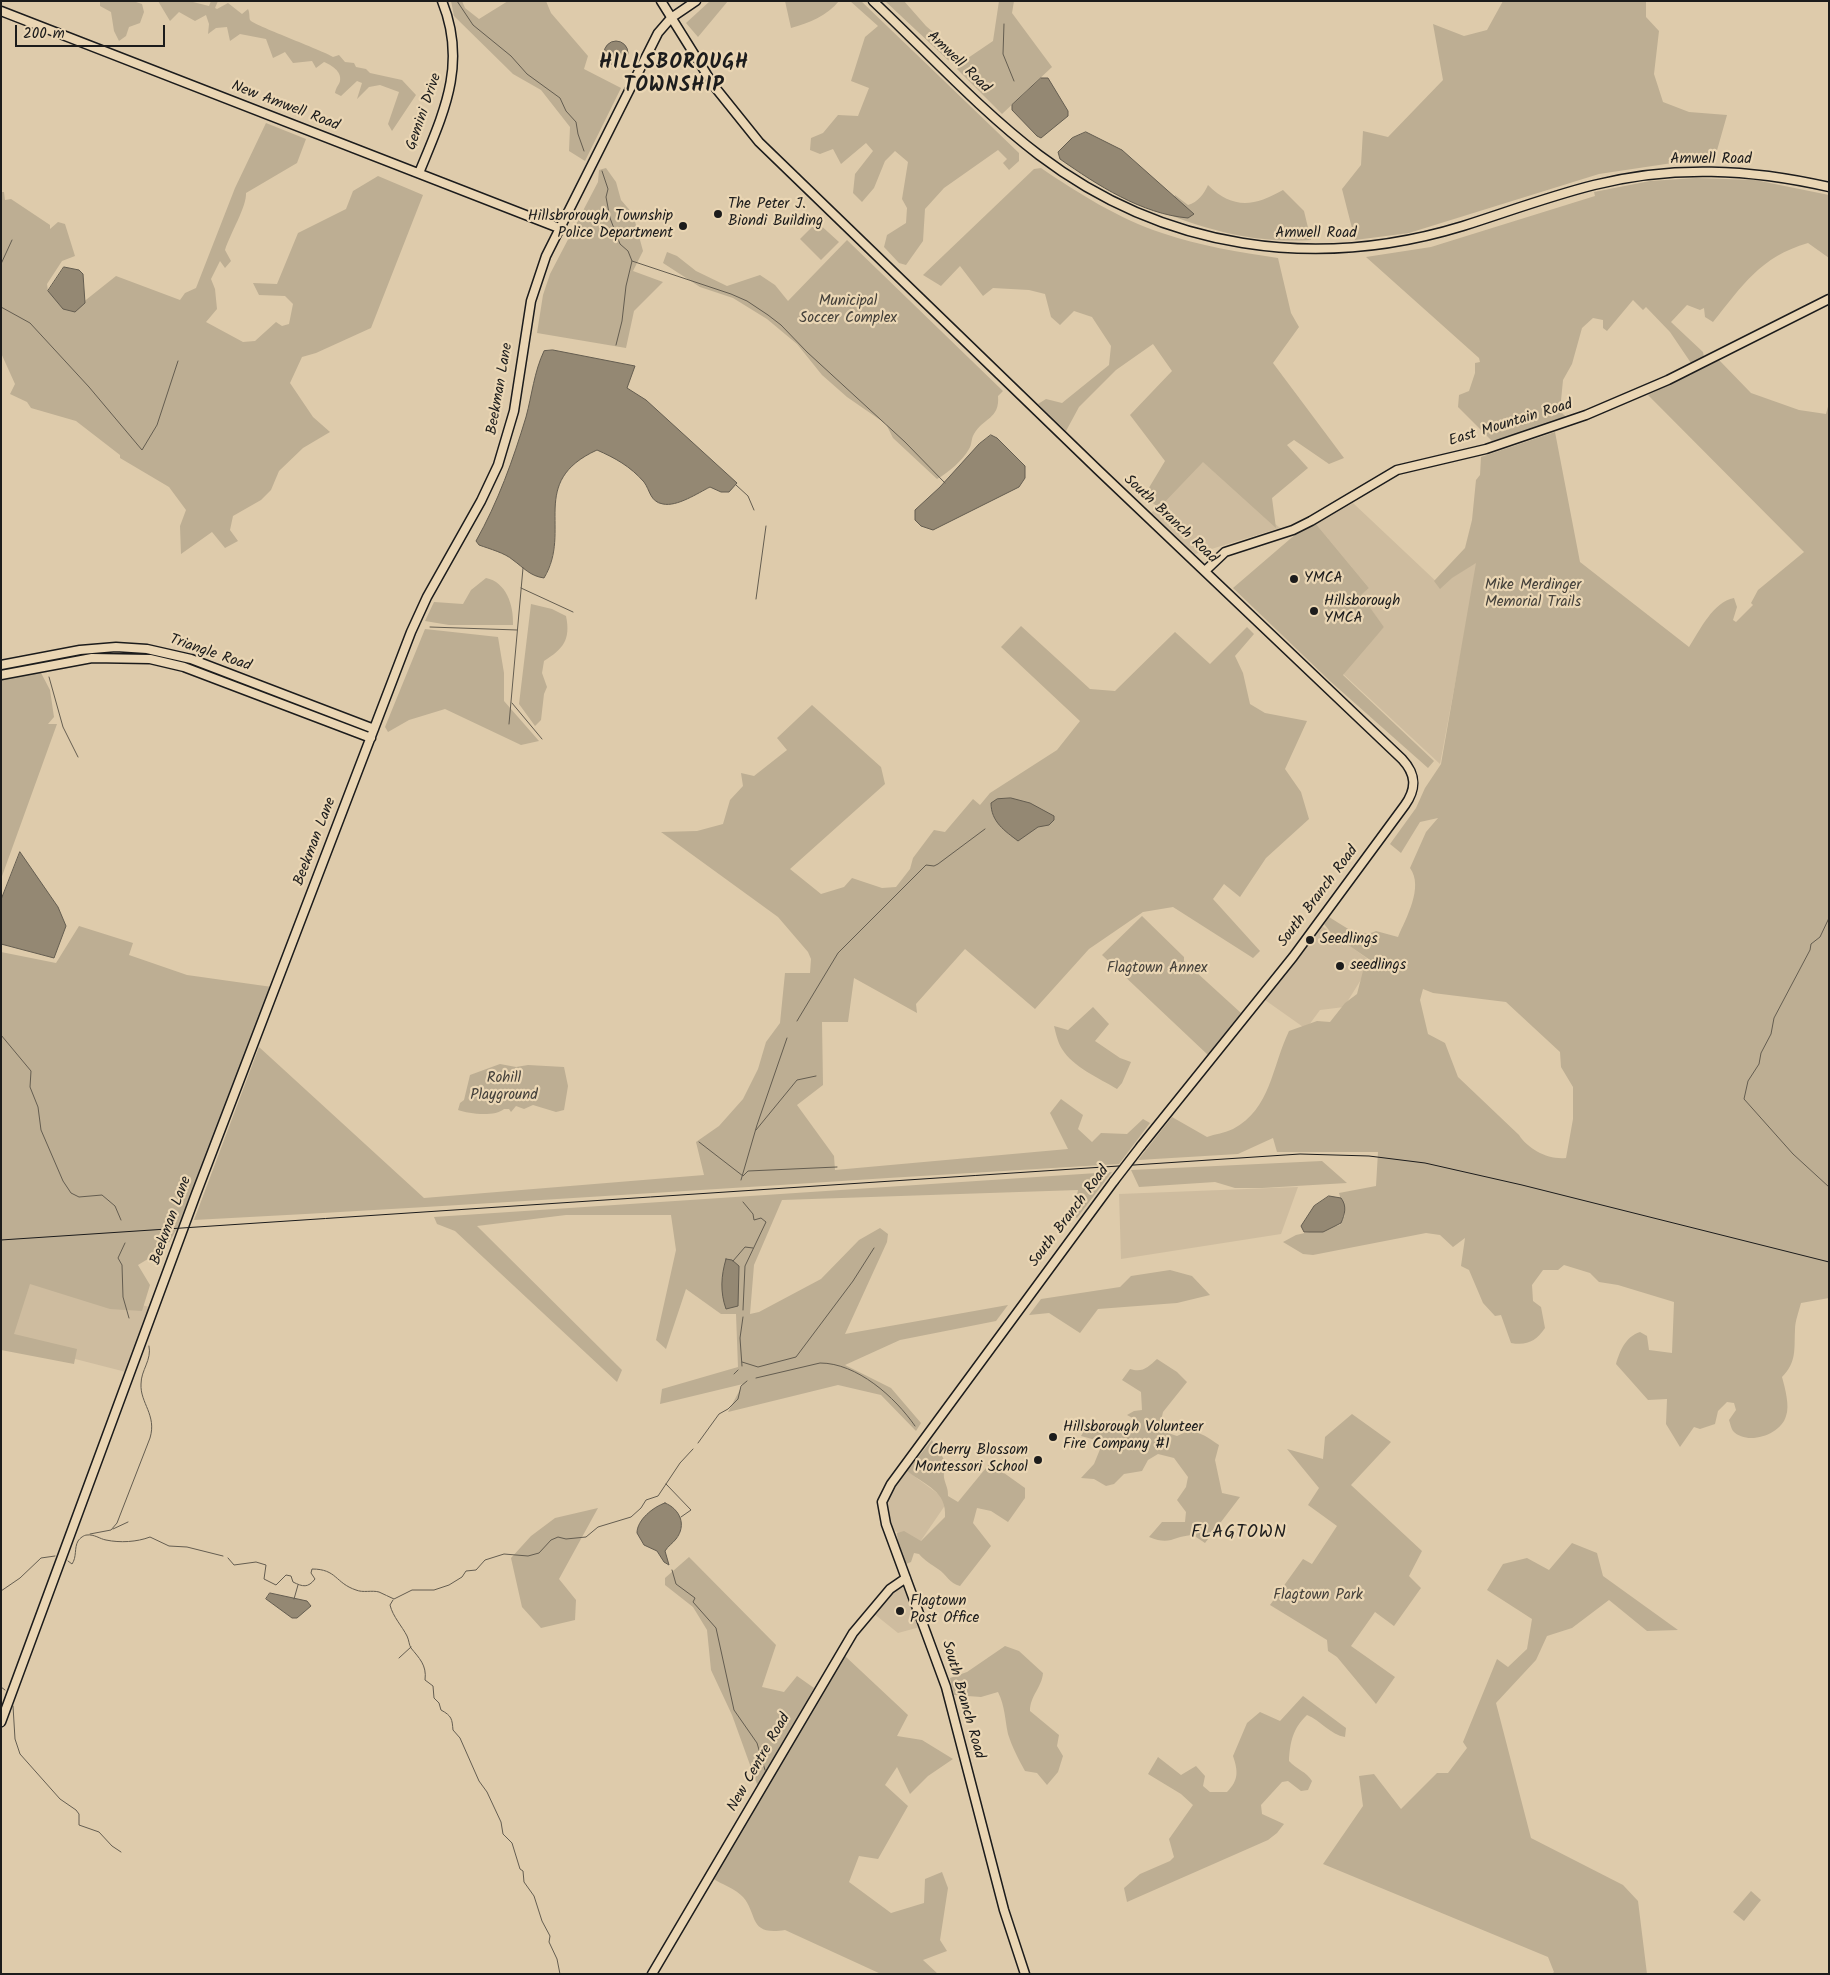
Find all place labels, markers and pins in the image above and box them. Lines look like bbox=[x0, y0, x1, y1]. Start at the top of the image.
place label: The Peter J. Biondi Building bbox=[728, 196, 823, 231]
place label: Hillsbrorough Township Police Department bbox=[528, 208, 673, 243]
marker: The Peter J. Biondi Building bbox=[712, 208, 724, 220]
marker: Hillsbrorough Township Police Department bbox=[677, 220, 689, 232]
place label: YMCA bbox=[1304, 570, 1343, 588]
marker: YMCA bbox=[1288, 573, 1300, 585]
place label: Hillsborough YMCA bbox=[1324, 593, 1400, 628]
marker: Hillsborough YMCA bbox=[1308, 605, 1320, 617]
place label: Seedlings bbox=[1320, 931, 1378, 949]
marker: Seedlings bbox=[1304, 934, 1316, 946]
place label: seedlings bbox=[1350, 957, 1406, 975]
marker: seedlings bbox=[1334, 960, 1346, 972]
place label: Hillsborough Volunteer Fire Company #1 bbox=[1063, 1419, 1203, 1454]
marker: Hillsborough Volunteer Fire Company #1 bbox=[1047, 1431, 1059, 1443]
place label: Cherry Blossom Montessori School bbox=[915, 1442, 1028, 1477]
marker: Cherry Blossom Montessori School bbox=[1032, 1454, 1044, 1466]
place label: Flagtown Post Office bbox=[910, 1593, 979, 1628]
marker: Flagtown Post Office bbox=[894, 1605, 906, 1617]

